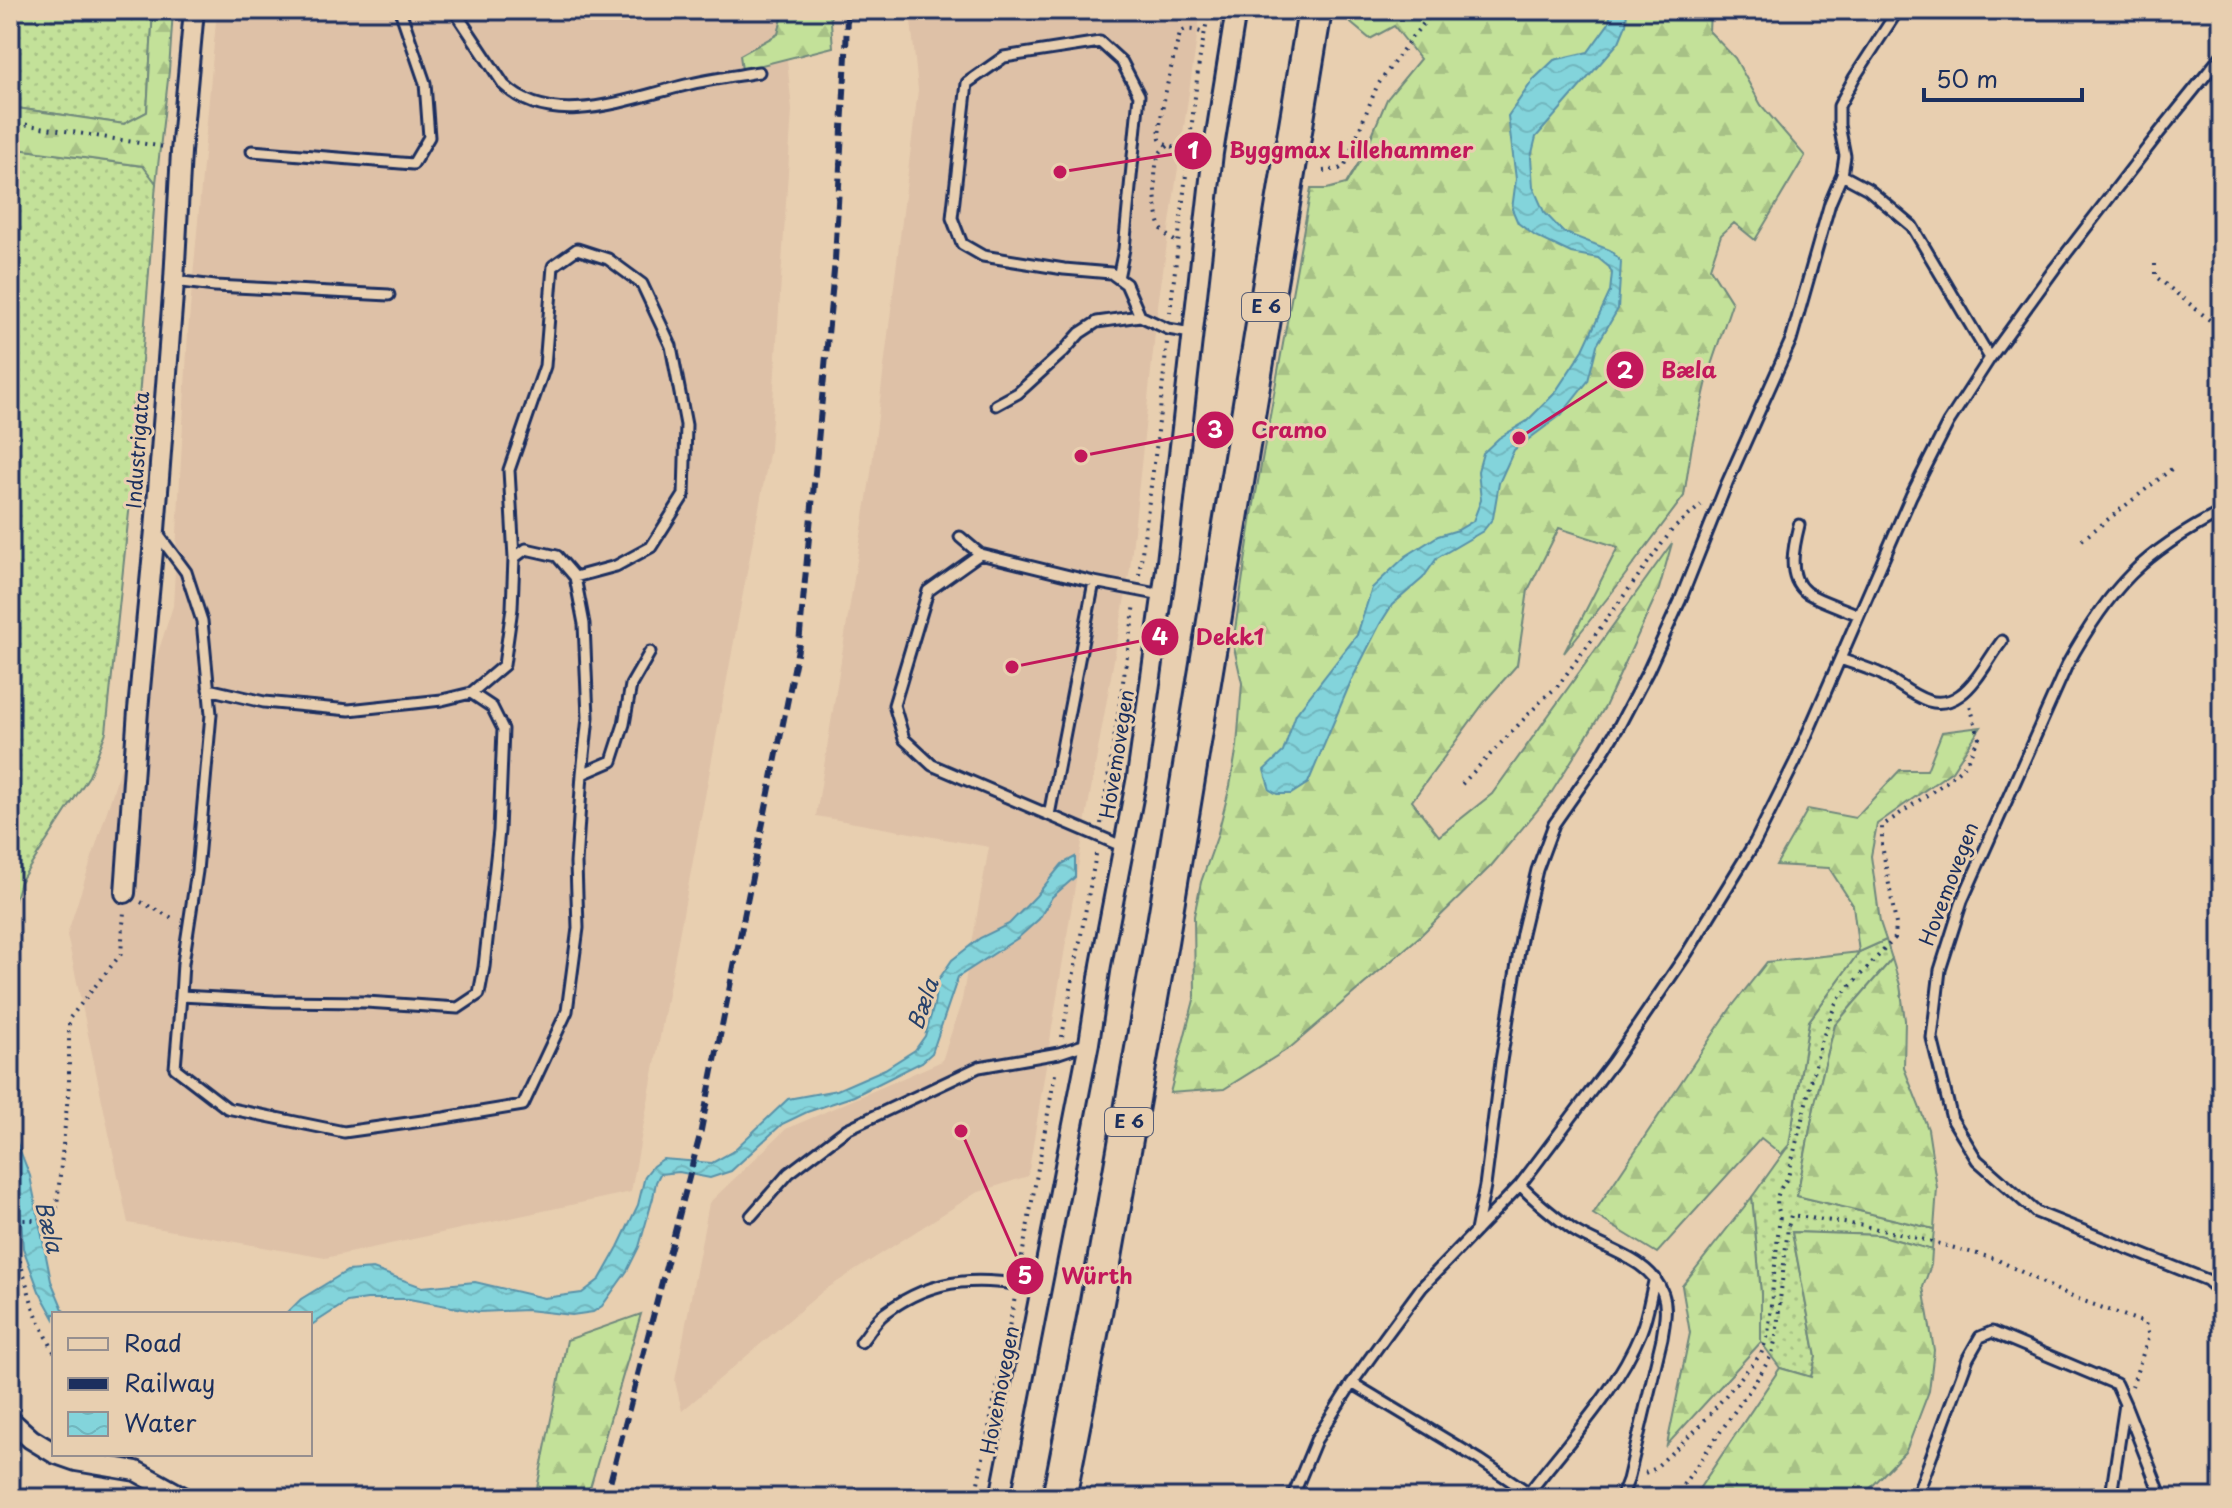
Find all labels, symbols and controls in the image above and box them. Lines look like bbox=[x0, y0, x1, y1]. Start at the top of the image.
scale bar bbox=[1924, 52, 2082, 102]
text: 50 m bbox=[1936, 60, 1998, 96]
callout: Byggmax Lillehammer bbox=[1173, 128, 1490, 174]
text: 1 bbox=[1187, 131, 1199, 167]
text: Byggmax Lillehammer bbox=[1229, 132, 1474, 165]
road number: E 6 bbox=[1242, 293, 1290, 321]
callout: Bæla bbox=[1605, 347, 1733, 393]
text: 2 bbox=[1617, 351, 1634, 387]
text: Bæla bbox=[1661, 352, 1717, 385]
street label: Industrigata bbox=[118, 390, 156, 510]
callout: Cramo bbox=[1195, 407, 1343, 453]
text: 3 bbox=[1207, 410, 1223, 446]
text: Cramo bbox=[1251, 412, 1327, 445]
callout: Dekk1 bbox=[1140, 614, 1280, 660]
text: 4 bbox=[1152, 617, 1168, 653]
text: Dekk1 bbox=[1196, 619, 1264, 652]
street label: Hovemovegen bbox=[1091, 687, 1141, 821]
street label: Hovemovegen bbox=[1911, 817, 1985, 950]
water label: Bæla bbox=[897, 972, 946, 1034]
road number: E 6 bbox=[1105, 1108, 1153, 1136]
water label: Bæla bbox=[28, 1197, 73, 1257]
callout: Würth bbox=[1005, 1253, 1148, 1299]
text: 5 bbox=[1017, 1256, 1033, 1292]
text: Würth bbox=[1061, 1258, 1133, 1291]
legend bbox=[52, 1312, 312, 1456]
street label: Hovemovegen bbox=[972, 1323, 1026, 1457]
text: Road bbox=[124, 1324, 182, 1360]
text: Railway bbox=[124, 1364, 215, 1400]
text: Water bbox=[124, 1404, 197, 1440]

